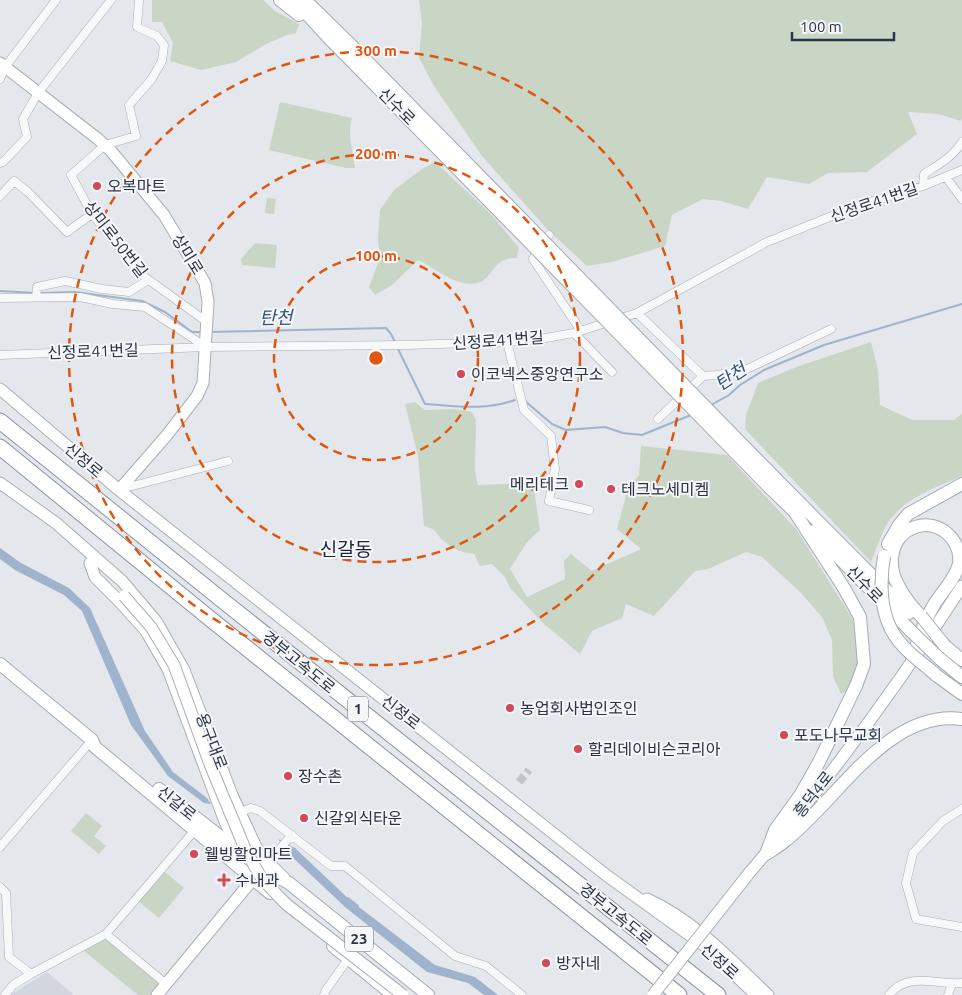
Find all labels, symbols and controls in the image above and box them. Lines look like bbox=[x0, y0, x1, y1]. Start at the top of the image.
scale bar bbox=[792, 10, 894, 42]
text: 100 m bbox=[800, 18, 842, 35]
text: 300 m bbox=[355, 42, 397, 59]
street label: 신수로 bbox=[375, 84, 419, 128]
text: 200 m bbox=[355, 145, 397, 162]
place label: 오복마트 bbox=[107, 177, 166, 195]
street label: 신정로41번길 bbox=[828, 179, 920, 225]
marker: 오복마트 bbox=[91, 180, 103, 192]
street label: 상미로50번길 bbox=[81, 197, 151, 281]
street label: 상미로 bbox=[169, 231, 207, 278]
text: 100 m bbox=[355, 247, 397, 264]
water label: 탄천 bbox=[259, 307, 295, 327]
street label: 신정로41번길 bbox=[452, 328, 544, 352]
street label: 신정로41번길 bbox=[47, 340, 139, 362]
centre of rings bbox=[367, 349, 385, 367]
water label: 탄천 bbox=[711, 357, 752, 394]
place label: 이코넥스중앙연구소 bbox=[471, 365, 603, 383]
marker: 이코넥스중앙연구소 bbox=[455, 368, 467, 380]
street label: 신정로 bbox=[61, 439, 107, 481]
place label: 메리테크 bbox=[510, 475, 569, 493]
marker: 메리테크 bbox=[573, 478, 585, 490]
place label: 테크노세미켐 bbox=[621, 480, 709, 498]
marker: 테크노세미켐 bbox=[605, 483, 617, 495]
district label: 신갈동 bbox=[320, 538, 372, 560]
street label: 신수로 bbox=[843, 562, 887, 606]
street label: 경부고속도로 bbox=[259, 627, 339, 697]
street label: 신정로 bbox=[378, 691, 424, 733]
road number: 1 bbox=[348, 696, 368, 722]
place label: 농업회사법인조인 bbox=[520, 699, 638, 717]
marker: 농업회사법인조인 bbox=[504, 702, 516, 714]
street label: 용구대로 bbox=[193, 710, 231, 772]
place label: 포도나무교회 bbox=[794, 726, 882, 744]
marker: 포도나무교회 bbox=[778, 729, 790, 741]
place label: 할리데이비슨코리아 bbox=[588, 740, 721, 758]
marker: 할리데이비슨코리아 bbox=[572, 743, 584, 755]
place label: 장수촌 bbox=[298, 767, 342, 785]
street label: 흥덕4로 bbox=[790, 767, 837, 820]
marker: 장수촌 bbox=[282, 770, 294, 782]
street label: 신갈로 bbox=[154, 782, 200, 824]
place label: 신갈외식타운 bbox=[314, 809, 402, 827]
marker: 신갈외식타운 bbox=[298, 812, 310, 824]
place label: 웰빙할인마트 bbox=[204, 845, 292, 863]
marker: 웰빙할인마트 bbox=[188, 848, 200, 860]
place label: 수내과 bbox=[235, 871, 279, 889]
marker: 수내과 bbox=[217, 873, 231, 887]
street label: 경부고속도로 bbox=[576, 879, 656, 949]
road number: 23 bbox=[345, 926, 373, 952]
street label: 신정로 bbox=[698, 940, 743, 983]
place label: 방자네 bbox=[556, 954, 600, 972]
marker: 방자네 bbox=[540, 957, 552, 969]

